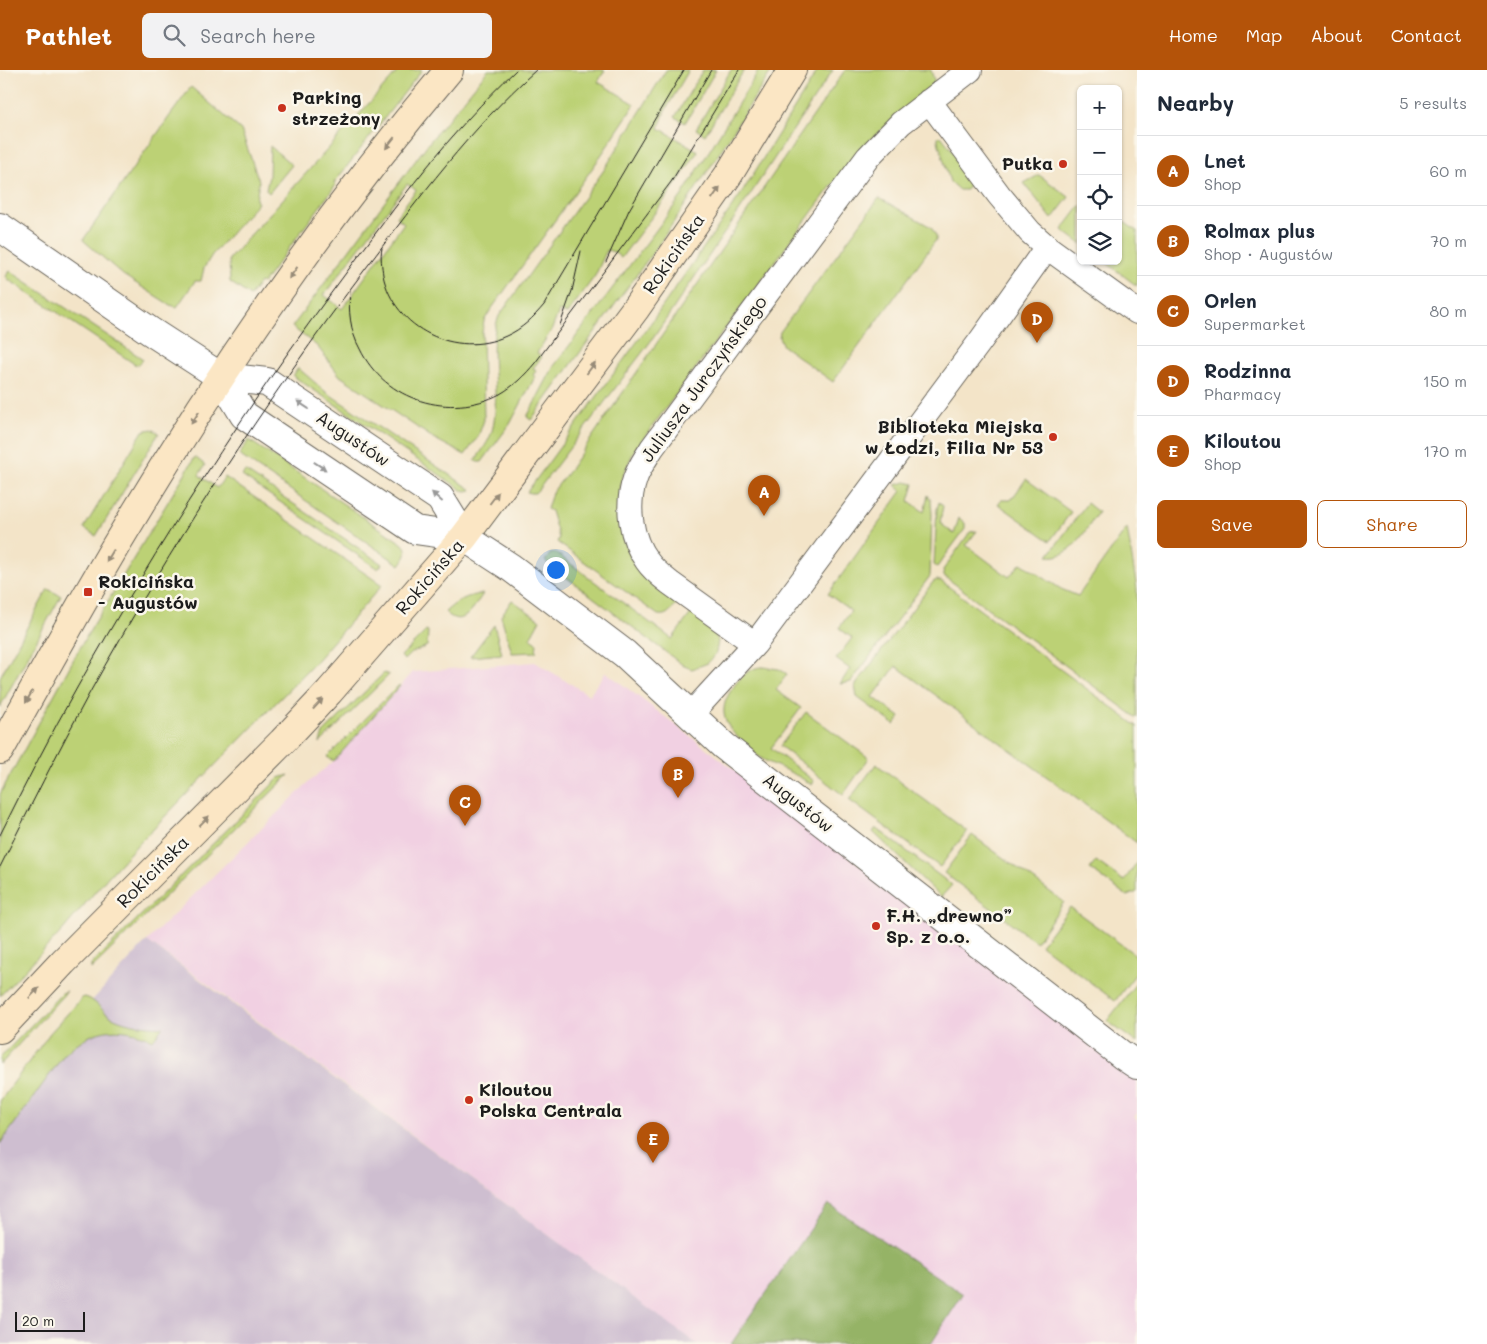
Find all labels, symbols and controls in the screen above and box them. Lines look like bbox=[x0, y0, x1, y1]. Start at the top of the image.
search box bbox=[142, 13, 492, 58]
text: Pathlet bbox=[25, 20, 112, 51]
icon: search bbox=[160, 21, 188, 49]
text: Search here bbox=[200, 23, 316, 48]
text: Home bbox=[1169, 23, 1218, 47]
text: Map bbox=[1246, 23, 1282, 47]
text: About bbox=[1310, 23, 1363, 47]
text: Contact bbox=[1391, 23, 1462, 47]
place label: Parking strzeżony bbox=[292, 85, 381, 130]
map controls bbox=[1077, 85, 1122, 265]
button: + bbox=[1077, 85, 1122, 130]
text: Nearby bbox=[1157, 89, 1234, 116]
text: 5 results bbox=[1399, 92, 1467, 113]
marker: Parking strzeżony bbox=[276, 102, 288, 114]
button: − bbox=[1077, 130, 1122, 175]
one-way arrow bbox=[385, 136, 395, 149]
text: Lnet bbox=[1204, 148, 1246, 173]
place label: Putka bbox=[1002, 151, 1053, 175]
marker: Putka bbox=[1057, 158, 1069, 170]
text: A bbox=[1167, 160, 1179, 181]
text: 60 m bbox=[1430, 160, 1467, 181]
text: Shop bbox=[1204, 173, 1241, 194]
button: locate bbox=[1077, 175, 1122, 220]
one-way arrow bbox=[711, 186, 721, 199]
street label: Rokicińska bbox=[637, 209, 710, 298]
text: Rolmax plus bbox=[1204, 218, 1315, 243]
button: layers bbox=[1077, 220, 1122, 265]
text: B bbox=[1168, 230, 1178, 251]
text: 70 m bbox=[1430, 230, 1467, 251]
text: Shop · Augustów bbox=[1204, 243, 1333, 264]
one-way arrow bbox=[288, 266, 298, 280]
text: Orlen bbox=[1204, 288, 1257, 313]
street label: Juliusza Jurczyńskiego bbox=[635, 290, 772, 466]
text: C bbox=[1167, 300, 1179, 321]
text: 80 m bbox=[1430, 300, 1467, 321]
pin: D bbox=[1021, 302, 1053, 343]
text: Supermarket bbox=[1204, 313, 1306, 334]
text: Rodzinna bbox=[1204, 358, 1291, 383]
one-way arrow bbox=[586, 362, 597, 375]
text: D bbox=[1167, 370, 1179, 391]
text: 150 m bbox=[1423, 370, 1467, 391]
text: Pharmacy bbox=[1204, 383, 1281, 404]
one-way arrow bbox=[296, 400, 310, 410]
street label: Augustów bbox=[312, 405, 395, 472]
one-way arrow bbox=[190, 411, 199, 424]
place label: Biblioteka Miejska w Łodzi, Filia Nr 53 bbox=[865, 414, 1043, 459]
text: Kiloutou bbox=[1204, 428, 1281, 453]
marker: Biblioteka Miejska w Łodzi, Filia Nr 53 bbox=[1047, 431, 1059, 443]
text: E bbox=[1168, 440, 1178, 461]
text: 170 m bbox=[1423, 440, 1467, 461]
text: Shop bbox=[1204, 453, 1241, 474]
one-way arrow bbox=[314, 461, 327, 471]
pin: A bbox=[748, 475, 780, 516]
one-way arrow bbox=[431, 491, 443, 503]
one-way arrow bbox=[489, 491, 499, 505]
button: Save bbox=[1157, 500, 1307, 548]
button: Share bbox=[1317, 500, 1467, 548]
street label: Rokicińska bbox=[390, 533, 469, 619]
one-way arrow bbox=[105, 550, 114, 563]
your location bbox=[543, 557, 569, 583]
place label: Rokicińska - Augustów bbox=[98, 569, 198, 614]
marker: Rokicińska - Augustów bbox=[82, 586, 94, 598]
one-way arrow bbox=[25, 690, 33, 705]
one-way arrow bbox=[312, 699, 324, 711]
pin: B bbox=[662, 757, 694, 798]
street label: Augustów bbox=[758, 767, 839, 837]
pin: C bbox=[449, 785, 481, 826]
one-way arrow bbox=[198, 815, 210, 827]
street label: Rokicińska bbox=[111, 830, 194, 913]
place label: F.H. „drewno” Sp. z o.o. bbox=[886, 903, 1012, 948]
marker: F.H. „drewno” Sp. z o.o. bbox=[870, 920, 882, 932]
one-way arrow bbox=[28, 988, 40, 1000]
place label: Kiloutou Polska Centrala bbox=[479, 1077, 622, 1122]
marker: Kiloutou Polska Centrala bbox=[463, 1094, 475, 1106]
pin: E bbox=[637, 1122, 669, 1163]
scale bar bbox=[15, 1309, 85, 1332]
text: 20 m bbox=[22, 1311, 54, 1330]

